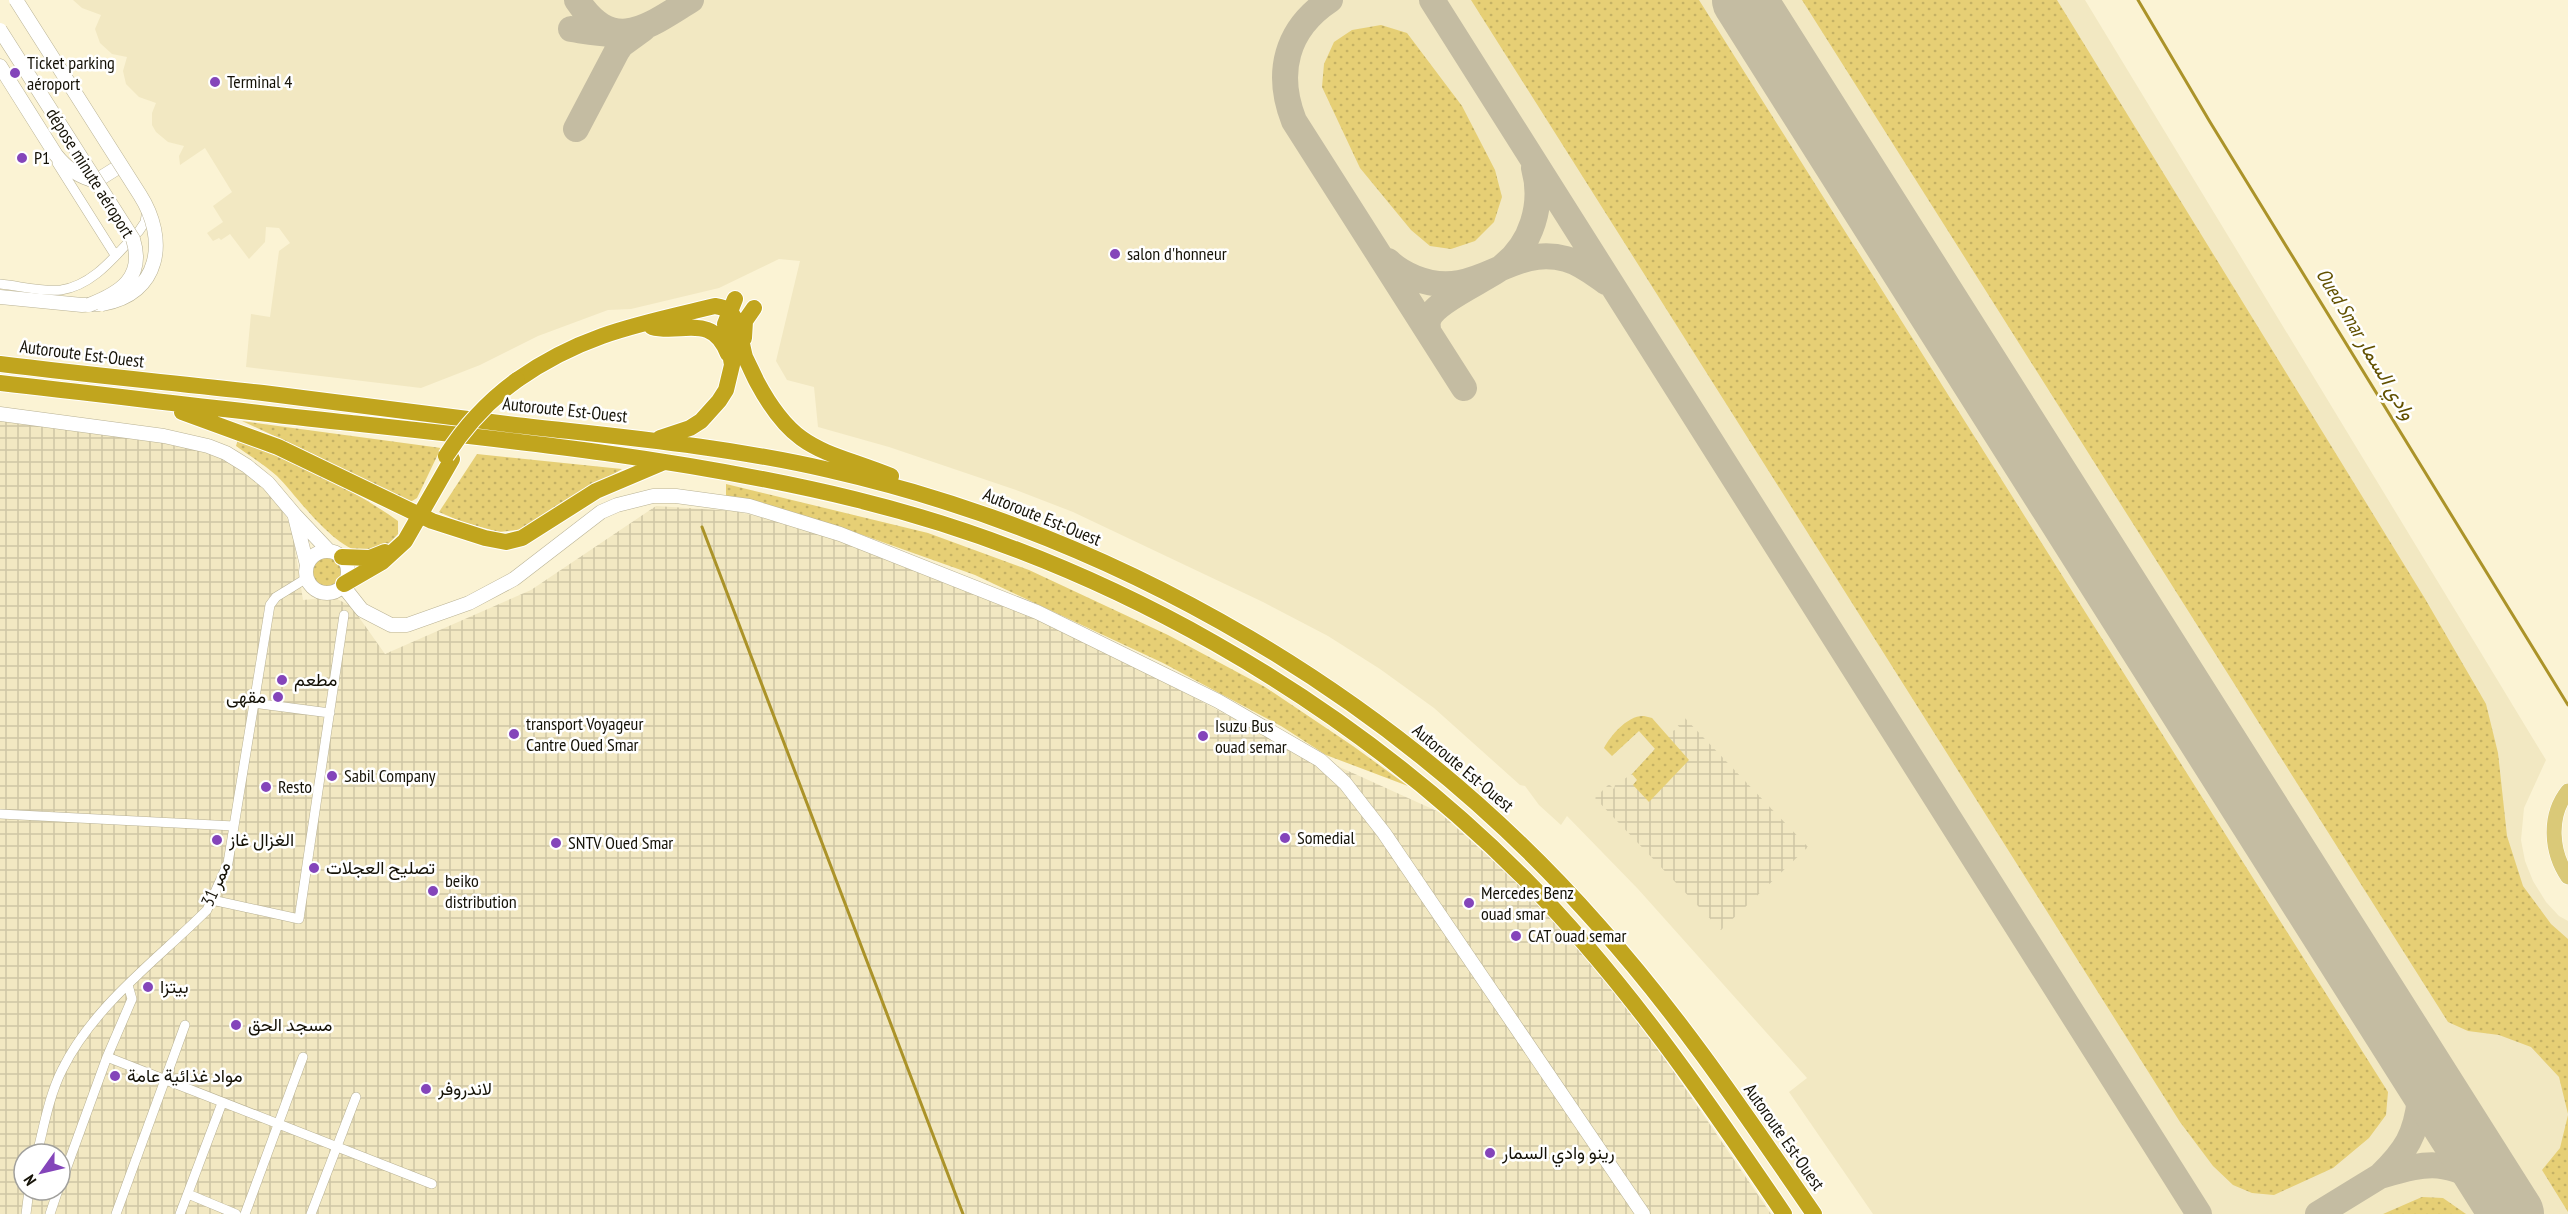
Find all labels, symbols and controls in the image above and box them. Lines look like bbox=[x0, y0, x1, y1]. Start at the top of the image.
place label: Ticket parking aéroport bbox=[27, 51, 115, 95]
marker: Ticket parking aéroport bbox=[8, 66, 22, 80]
place label: Terminal 4 bbox=[227, 70, 292, 93]
marker: Terminal 4 bbox=[208, 75, 222, 89]
street label: dépose minute aéroport bbox=[41, 104, 140, 242]
place label: P1 bbox=[34, 146, 50, 169]
marker: P1 bbox=[15, 151, 29, 165]
place label: salon d'honneur bbox=[1127, 242, 1227, 265]
marker: salon d'honneur bbox=[1108, 247, 1122, 261]
water label: Oued Smar وادي السمار bbox=[2308, 263, 2422, 426]
street label: Autoroute Est-Ouest bbox=[19, 334, 146, 373]
street label: Autoroute Est-Ouest bbox=[502, 392, 629, 427]
street label: Autoroute Est-Ouest bbox=[980, 482, 1105, 551]
place label: مطعم bbox=[294, 668, 337, 692]
marker: مطعم bbox=[275, 673, 289, 687]
place label: مقهى bbox=[226, 685, 266, 708]
marker: مقهى bbox=[271, 690, 285, 704]
place label: transport Voyageur Cantre Oued Smar bbox=[526, 712, 643, 756]
place label: Isuzu Bus ouad semar bbox=[1215, 714, 1287, 758]
street label: Autoroute Est-Ouest bbox=[1408, 719, 1519, 817]
marker: transport Voyageur Cantre Oued Smar bbox=[507, 727, 521, 741]
marker: Isuzu Bus ouad semar bbox=[1196, 729, 1210, 743]
place label: Sabil Company bbox=[344, 764, 436, 787]
marker: Sabil Company bbox=[325, 769, 339, 783]
place label: Resto bbox=[278, 775, 312, 798]
marker: Resto bbox=[259, 780, 273, 794]
place label: Somedial bbox=[1297, 826, 1356, 849]
place label: الغزال غاز bbox=[228, 828, 294, 851]
place label: SNTV Oued Smar bbox=[568, 831, 673, 854]
marker: Somedial bbox=[1278, 831, 1292, 845]
marker: الغزال غاز bbox=[210, 833, 224, 847]
marker: SNTV Oued Smar bbox=[549, 836, 563, 850]
place label: تصليح العجلات bbox=[326, 856, 435, 880]
street label: ممر 31 bbox=[196, 858, 236, 910]
marker: تصليح العجلات bbox=[307, 861, 321, 875]
place label: beiko distribution bbox=[445, 869, 517, 913]
place label: Mercedes Benz ouad smar bbox=[1481, 881, 1574, 925]
marker: beiko distribution bbox=[426, 884, 440, 898]
marker: Mercedes Benz ouad smar bbox=[1462, 896, 1476, 910]
place label: CAT ouad semar bbox=[1528, 924, 1626, 947]
marker: CAT ouad semar bbox=[1509, 929, 1523, 943]
place label: بيتزا bbox=[160, 975, 189, 998]
marker: بيتزا bbox=[141, 980, 155, 994]
place label: مسجد الحق bbox=[248, 1013, 332, 1036]
marker: مسجد الحق bbox=[229, 1018, 243, 1032]
place label: مواد غذائية عامة bbox=[127, 1064, 243, 1087]
marker: مواد غذائية عامة bbox=[108, 1069, 122, 1083]
place label: لاندروفر bbox=[437, 1077, 492, 1100]
street label: Autoroute Est-Ouest bbox=[1739, 1079, 1830, 1195]
marker: لاندروفر bbox=[419, 1082, 433, 1096]
place label: رينو وادي السمار bbox=[1501, 1141, 1615, 1168]
north arrow bbox=[12, 1142, 72, 1202]
marker: رينو وادي السمار bbox=[1483, 1146, 1497, 1160]
text: N bbox=[19, 1171, 40, 1190]

